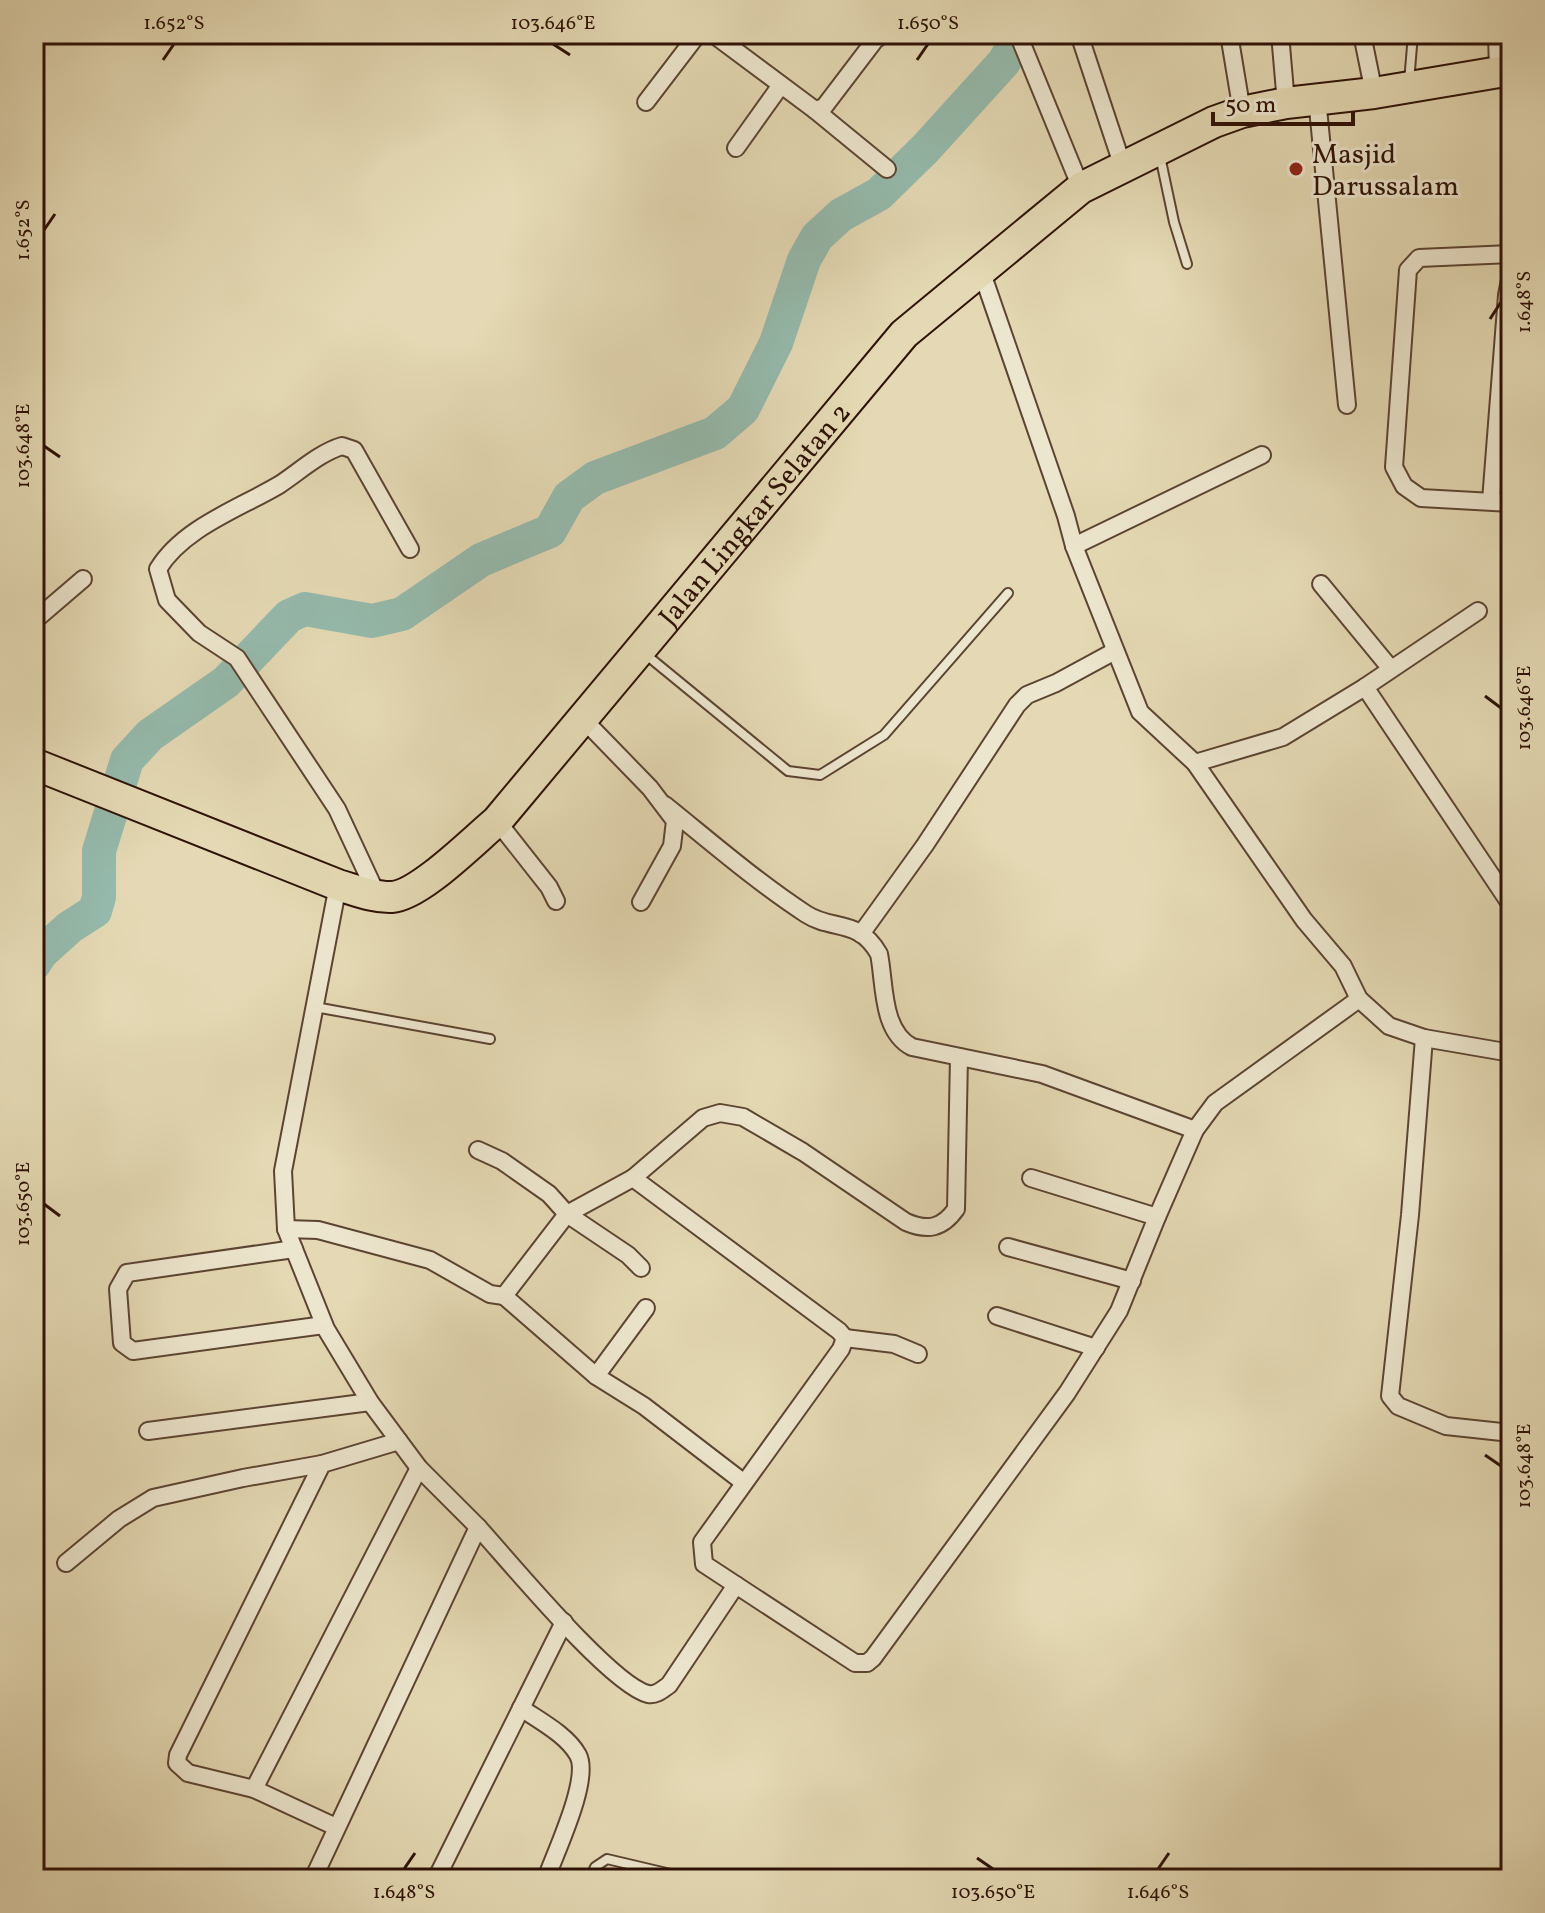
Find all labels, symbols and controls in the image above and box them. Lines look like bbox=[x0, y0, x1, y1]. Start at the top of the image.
text: 1.652°S bbox=[143, 10, 205, 38]
text: 103.646°E bbox=[510, 10, 596, 38]
text: 1.650°S bbox=[897, 10, 959, 38]
scale bar bbox=[1213, 76, 1353, 126]
text: 50 m bbox=[1225, 89, 1277, 123]
place label: Masjid Darussalam bbox=[1312, 136, 1459, 207]
marker: Masjid Darussalam bbox=[1287, 160, 1305, 178]
text: 1.652°S bbox=[10, 199, 38, 261]
text: 1.648°S bbox=[1511, 271, 1539, 333]
street label: Jalan Lingkar Selatan 2 bbox=[650, 395, 861, 636]
text: 103.648°E bbox=[10, 404, 38, 488]
text: 103.646°E bbox=[1511, 665, 1539, 751]
text: 103.650°E bbox=[10, 1162, 38, 1246]
text: 103.648°E bbox=[1511, 1424, 1539, 1508]
text: 1.648°S bbox=[373, 1879, 435, 1907]
text: 103.650°E bbox=[951, 1879, 1035, 1907]
text: 1.646°S bbox=[1127, 1879, 1189, 1907]

